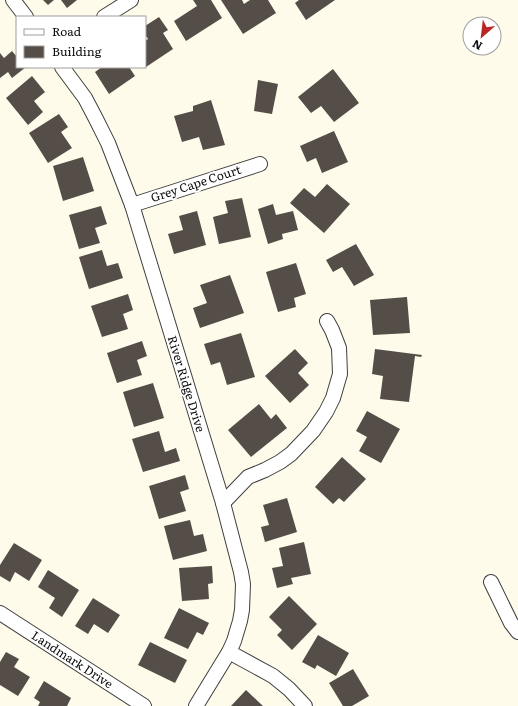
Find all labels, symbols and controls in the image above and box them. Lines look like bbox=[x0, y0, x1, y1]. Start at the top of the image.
legend bbox=[16, 16, 146, 68]
north arrow bbox=[462, 16, 502, 56]
text: Road bbox=[52, 22, 82, 40]
text: N bbox=[469, 36, 485, 55]
text: Building bbox=[52, 42, 102, 60]
street label: Grey Cape Court bbox=[148, 160, 243, 206]
street label: River Ridge Drive bbox=[164, 333, 210, 434]
street label: Landmark Drive bbox=[28, 626, 117, 692]

